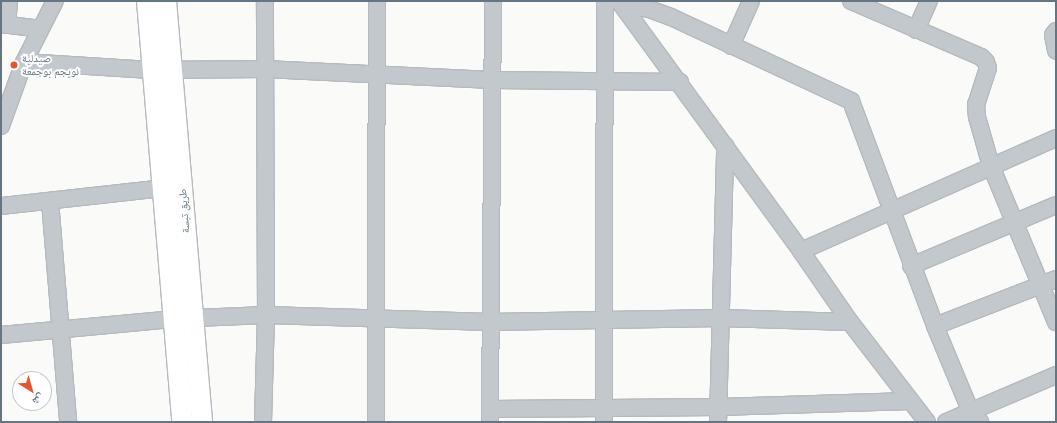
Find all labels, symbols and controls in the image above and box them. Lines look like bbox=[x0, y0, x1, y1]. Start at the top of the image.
place label: صيدلية نويجم بوجمعة bbox=[22, 52, 79, 78]
marker: صيدلية نويجم بوجمعة bbox=[9, 60, 19, 70]
street label: طريق تبسة bbox=[176, 188, 192, 234]
north arrow bbox=[12, 371, 52, 411]
text: ش bbox=[30, 391, 47, 409]

